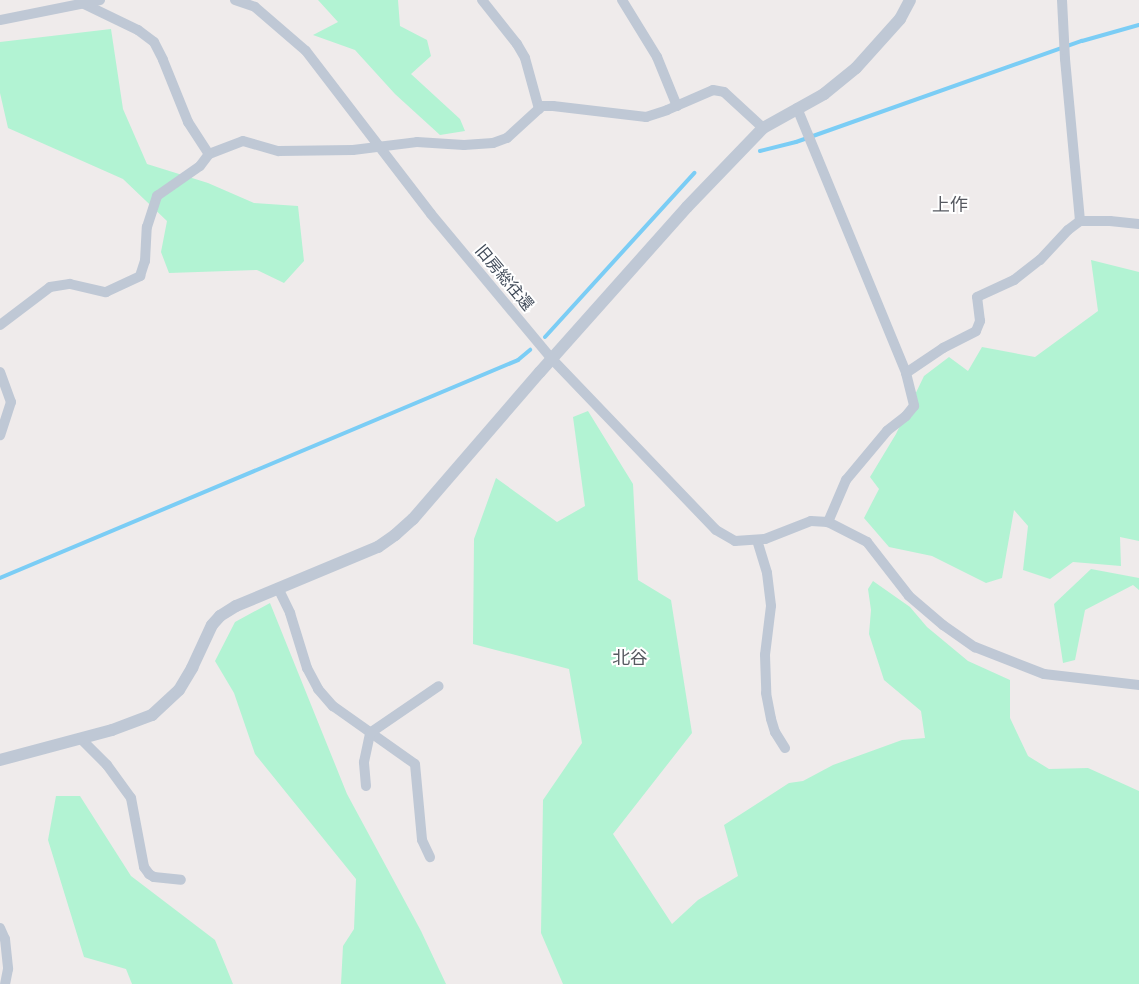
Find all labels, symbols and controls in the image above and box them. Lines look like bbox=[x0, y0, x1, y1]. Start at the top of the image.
district label: 上作 bbox=[932, 194, 968, 216]
street label: 旧房総往還 bbox=[471, 241, 537, 315]
district label: 北谷 bbox=[612, 647, 648, 669]

